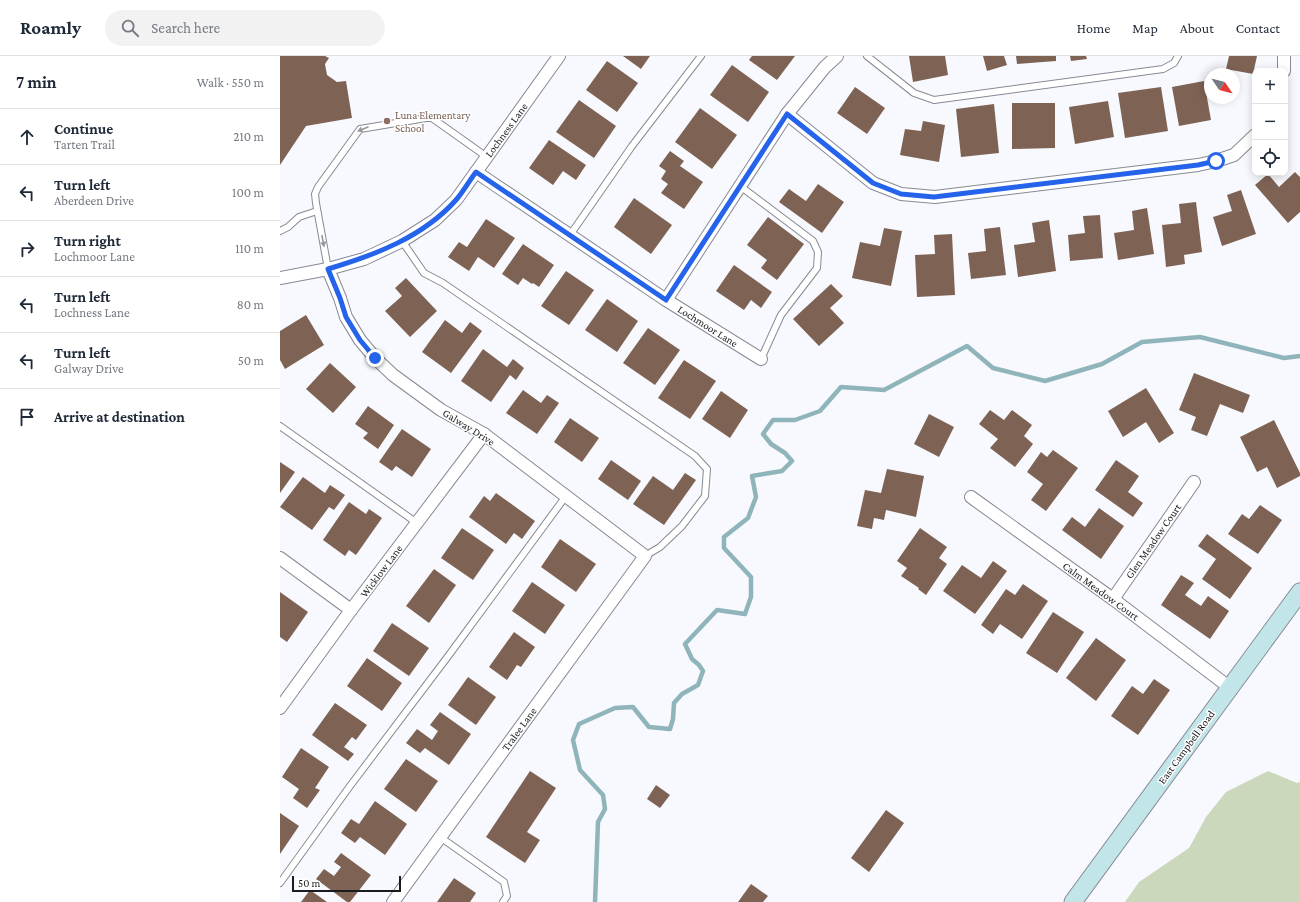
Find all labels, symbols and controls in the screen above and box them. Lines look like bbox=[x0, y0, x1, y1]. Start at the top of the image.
search box bbox=[105, 10, 385, 46]
text: Roamly bbox=[20, 17, 81, 38]
icon: search bbox=[119, 17, 141, 39]
text: Search here bbox=[151, 20, 220, 36]
text: Home bbox=[1077, 20, 1110, 36]
text: Map bbox=[1132, 20, 1158, 36]
text: About bbox=[1180, 20, 1214, 36]
text: Contact bbox=[1236, 20, 1280, 36]
north arrow bbox=[1204, 68, 1240, 104]
map controls bbox=[1252, 68, 1288, 176]
button: + bbox=[1252, 68, 1288, 104]
text: 7 min bbox=[16, 73, 57, 92]
text: Walk · 550 m bbox=[197, 75, 264, 90]
street label: Lochness Lane bbox=[482, 100, 530, 159]
button: − bbox=[1252, 104, 1288, 140]
place label: Luna Elementary School bbox=[395, 109, 471, 134]
marker: Luna Elementary School bbox=[382, 116, 392, 126]
text: Continue bbox=[54, 121, 113, 137]
icon: ahead bbox=[16, 126, 38, 148]
one-way arrow bbox=[357, 127, 369, 133]
text: 210 m bbox=[233, 129, 264, 144]
text: Tarten Trail bbox=[54, 137, 115, 152]
button: locate bbox=[1252, 140, 1288, 176]
route start bbox=[1207, 152, 1225, 170]
text: Turn left bbox=[54, 177, 110, 193]
icon: left bbox=[16, 182, 38, 204]
text: 100 m bbox=[232, 185, 264, 200]
text: Aberdeen Drive bbox=[54, 193, 134, 208]
text: Turn right bbox=[54, 233, 121, 249]
one-way arrow bbox=[320, 235, 326, 248]
icon: right bbox=[16, 238, 38, 260]
text: 110 m bbox=[235, 241, 264, 256]
text: Lochmoor Lane bbox=[54, 249, 135, 264]
text: Turn left bbox=[54, 289, 110, 305]
icon: left bbox=[16, 294, 38, 316]
text: 80 m bbox=[237, 297, 264, 312]
street label: Lochmoor Lane bbox=[676, 303, 740, 349]
text: Lochness Lane bbox=[54, 305, 130, 320]
text: Turn left bbox=[54, 345, 110, 361]
route end bbox=[366, 349, 384, 367]
icon: left bbox=[16, 350, 38, 372]
text: 50 m bbox=[238, 353, 264, 368]
text: Galway Drive bbox=[54, 361, 124, 376]
icon: arrive bbox=[16, 406, 38, 428]
street label: Galway Drive bbox=[440, 406, 497, 449]
text: Arrive at destination bbox=[54, 409, 185, 425]
street label: Glen Meadow Court bbox=[1123, 501, 1183, 581]
street label: Wicklow Lane bbox=[357, 542, 405, 600]
street label: Calm Meadow Court bbox=[1061, 559, 1142, 623]
street label: Tralee Lane bbox=[499, 705, 539, 753]
street label: East Campbell Road bbox=[1155, 708, 1218, 787]
scale bar bbox=[292, 874, 401, 893]
text: 50 m bbox=[298, 877, 320, 889]

